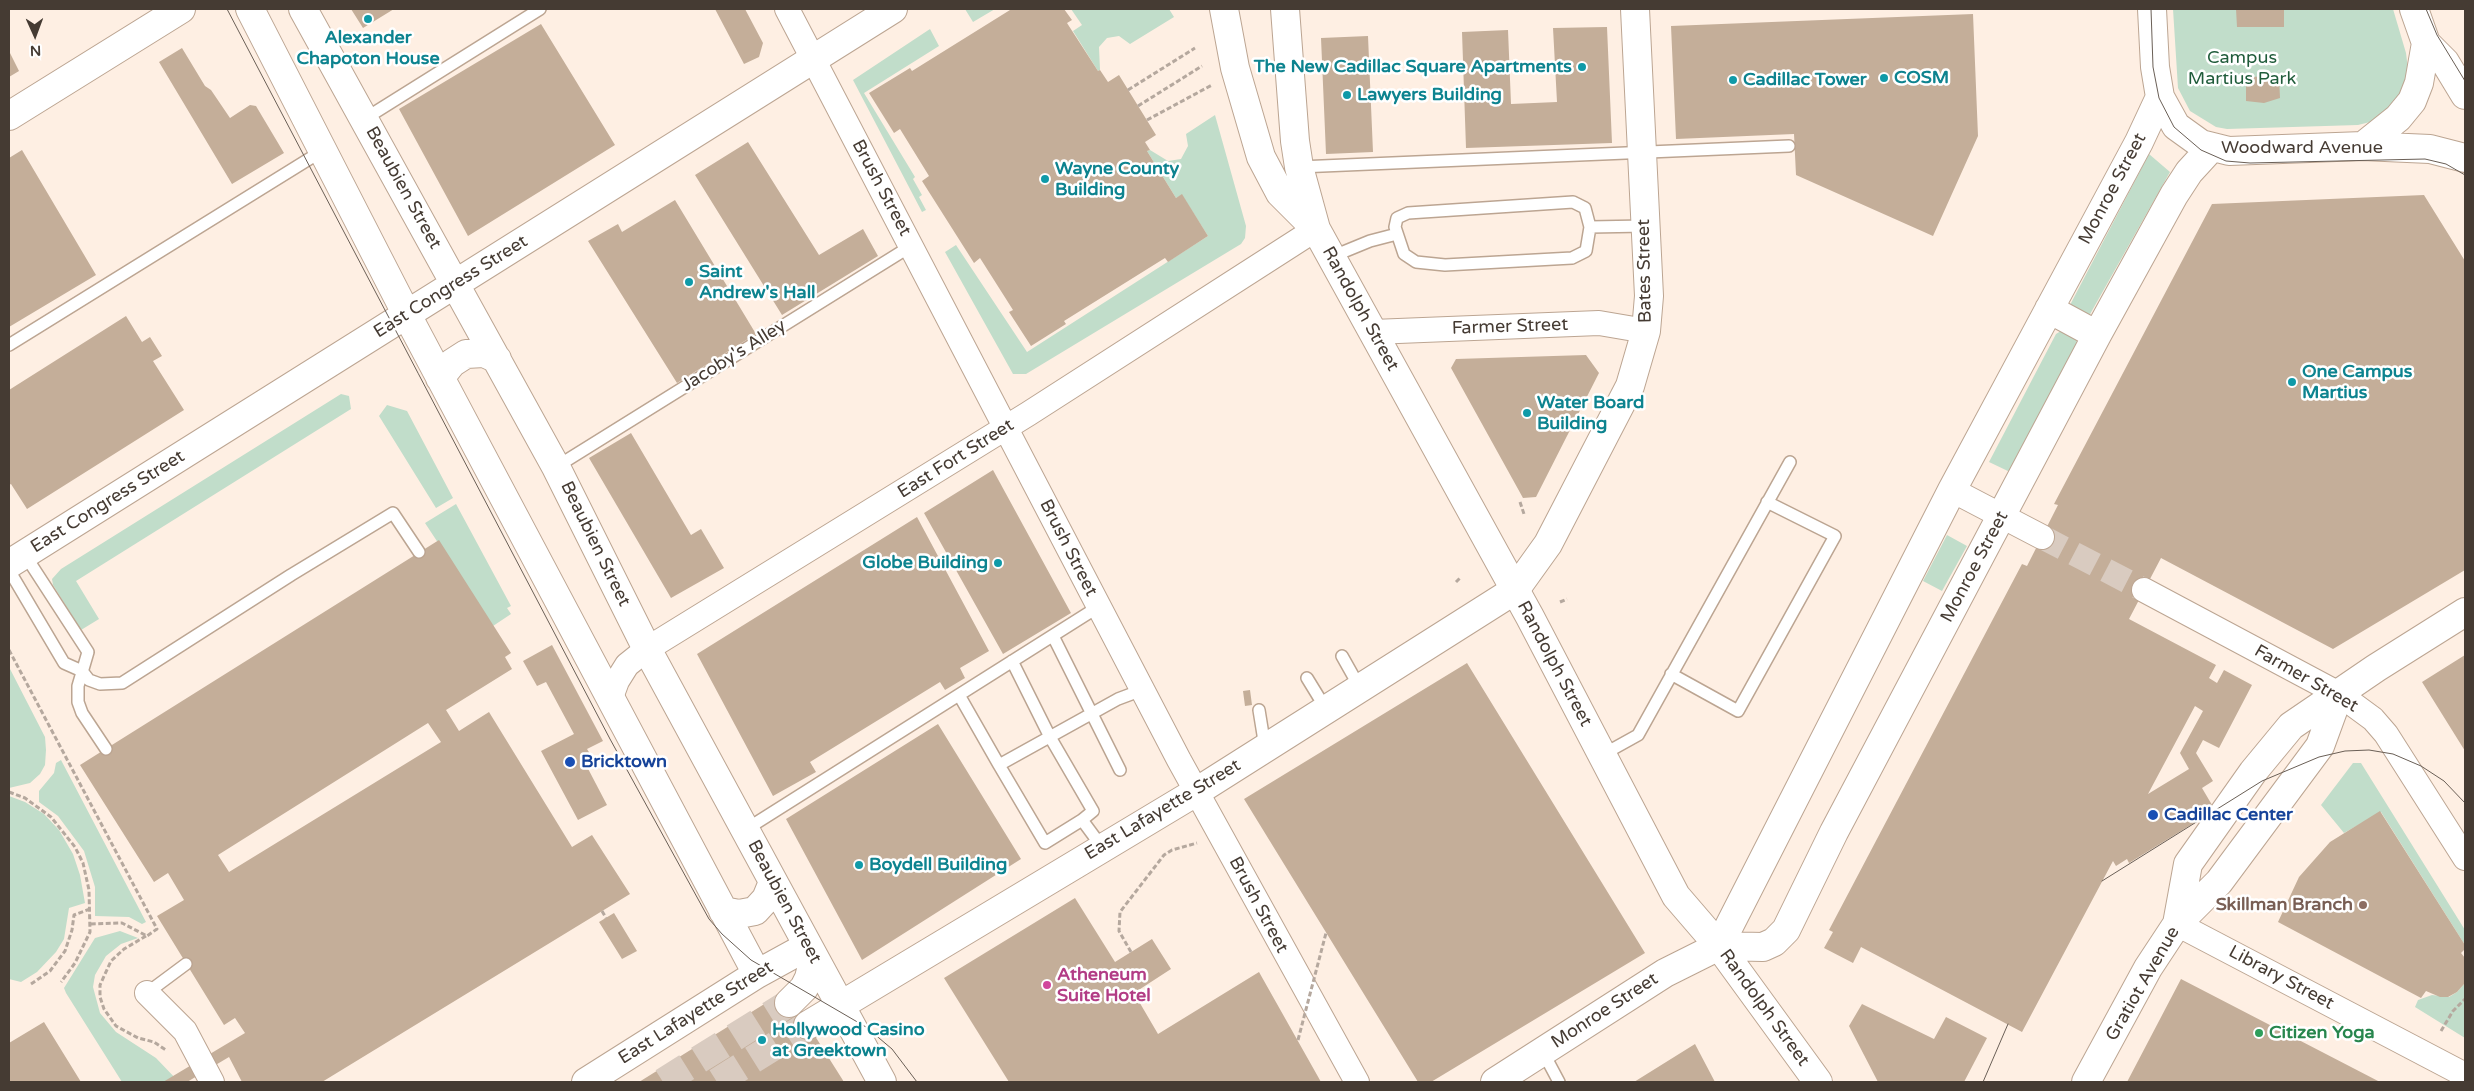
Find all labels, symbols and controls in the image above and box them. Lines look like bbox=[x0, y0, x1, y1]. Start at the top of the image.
north arrow bbox=[10, 10, 60, 60]
marker: Alexander Chapoton House bbox=[362, 13, 374, 25]
place label: Alexander Chapoton House bbox=[296, 27, 440, 70]
text: N bbox=[30, 42, 41, 59]
park label: Campus Martius Park bbox=[2188, 47, 2296, 90]
place label: The New Cadillac Square Apartments bbox=[1254, 56, 1572, 78]
marker: The New Cadillac Square Apartments bbox=[1576, 61, 1588, 73]
place label: COSM bbox=[1894, 67, 1949, 89]
place label: Cadillac Tower bbox=[1743, 69, 1867, 91]
marker: COSM bbox=[1878, 72, 1890, 84]
marker: Cadillac Tower bbox=[1727, 74, 1739, 86]
place label: Lawyers Building bbox=[1357, 84, 1502, 106]
marker: Lawyers Building bbox=[1341, 89, 1353, 101]
street label: Beaubien Street bbox=[360, 123, 446, 253]
street label: Monroe Street bbox=[2075, 130, 2151, 248]
street label: Brush Street bbox=[847, 136, 915, 240]
street label: Woodward Avenue bbox=[2221, 137, 2383, 159]
place label: Wayne County Building bbox=[1055, 158, 1179, 200]
marker: Wayne County Building bbox=[1039, 173, 1051, 185]
street label: Bates Street bbox=[1633, 219, 1657, 323]
street label: East Congress Street bbox=[370, 231, 532, 343]
street label: Randolph Street bbox=[1317, 243, 1403, 375]
place label: Saint Andrew's Hall bbox=[699, 261, 816, 304]
marker: Saint Andrew's Hall bbox=[683, 276, 695, 288]
street label: Farmer Street bbox=[1452, 314, 1568, 340]
street label: Jacoby's Alley bbox=[678, 315, 790, 397]
place label: One Campus Martius bbox=[2302, 361, 2412, 404]
marker: One Campus Martius bbox=[2286, 376, 2298, 388]
place label: Water Board Building bbox=[1537, 392, 1644, 434]
marker: Water Board Building bbox=[1521, 407, 1533, 419]
street label: East Fort Street bbox=[894, 415, 1018, 503]
street label: East Congress Street bbox=[27, 446, 189, 558]
street label: Beaubien Street bbox=[555, 478, 635, 610]
street label: Brush Street bbox=[1034, 496, 1102, 600]
street label: Monroe Street bbox=[1937, 508, 2013, 626]
place label: Globe Building bbox=[862, 552, 988, 574]
marker: Globe Building bbox=[992, 557, 1004, 569]
street label: Randolph Street bbox=[1512, 598, 1596, 730]
street label: Farmer Street bbox=[2250, 641, 2362, 717]
place label: Bricktown bbox=[581, 751, 667, 773]
marker: Bricktown bbox=[563, 755, 577, 769]
street label: East Lafayette Street bbox=[1081, 755, 1245, 865]
place label: Cadillac Center bbox=[2164, 804, 2293, 826]
marker: Cadillac Center bbox=[2146, 808, 2160, 822]
street label: Beaubien Street bbox=[742, 837, 826, 967]
street label: Brush Street bbox=[1224, 853, 1292, 957]
place label: Boydell Building bbox=[869, 854, 1007, 876]
marker: Boydell Building bbox=[853, 859, 865, 871]
place label: Skillman Branch bbox=[2216, 894, 2353, 916]
marker: Skillman Branch bbox=[2357, 899, 2369, 911]
street label: Gratiot Avenue bbox=[2101, 923, 2185, 1045]
street label: Library Street bbox=[2225, 941, 2337, 1015]
street label: Randolph Street bbox=[1714, 945, 1814, 1071]
street label: East Lafayette Street bbox=[615, 957, 777, 1069]
place label: Atheneum Suite Hotel bbox=[1057, 964, 1151, 1006]
street label: Monroe Street bbox=[1548, 968, 1662, 1054]
marker: Atheneum Suite Hotel bbox=[1041, 979, 1053, 991]
place label: Hollywood Casino at Greektown bbox=[772, 1019, 925, 1062]
place label: Citizen Yoga bbox=[2269, 1022, 2375, 1044]
marker: Citizen Yoga bbox=[2253, 1027, 2265, 1039]
marker: Hollywood Casino at Greektown bbox=[756, 1034, 768, 1046]

